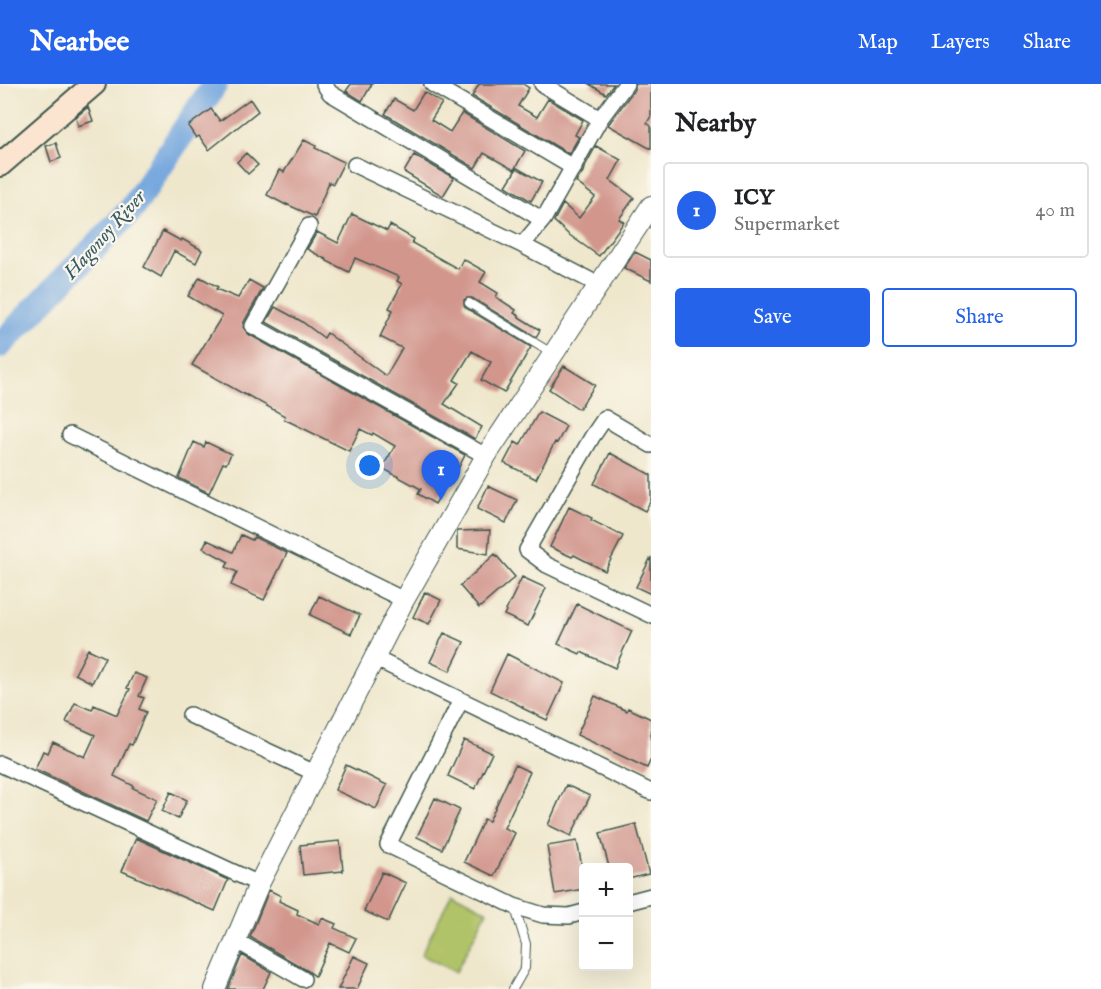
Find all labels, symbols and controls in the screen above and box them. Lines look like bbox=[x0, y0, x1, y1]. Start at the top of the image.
text: Nearbee bbox=[30, 25, 129, 60]
text: Map bbox=[858, 29, 898, 56]
text: Layers bbox=[931, 29, 990, 56]
text: Share bbox=[1023, 29, 1071, 56]
text: Nearby bbox=[675, 107, 756, 140]
text: ICY bbox=[734, 184, 774, 212]
water label: Hagonoy River bbox=[58, 185, 153, 286]
text: 1 bbox=[693, 198, 700, 223]
text: 40 m bbox=[1036, 198, 1075, 223]
text: Supermarket bbox=[734, 212, 840, 237]
button: Save bbox=[675, 288, 870, 347]
button: Share bbox=[882, 288, 1077, 347]
pin: 1 bbox=[422, 450, 460, 500]
your location bbox=[355, 451, 384, 480]
map controls bbox=[579, 863, 633, 971]
button: + bbox=[579, 863, 633, 917]
button: − bbox=[579, 917, 633, 971]

